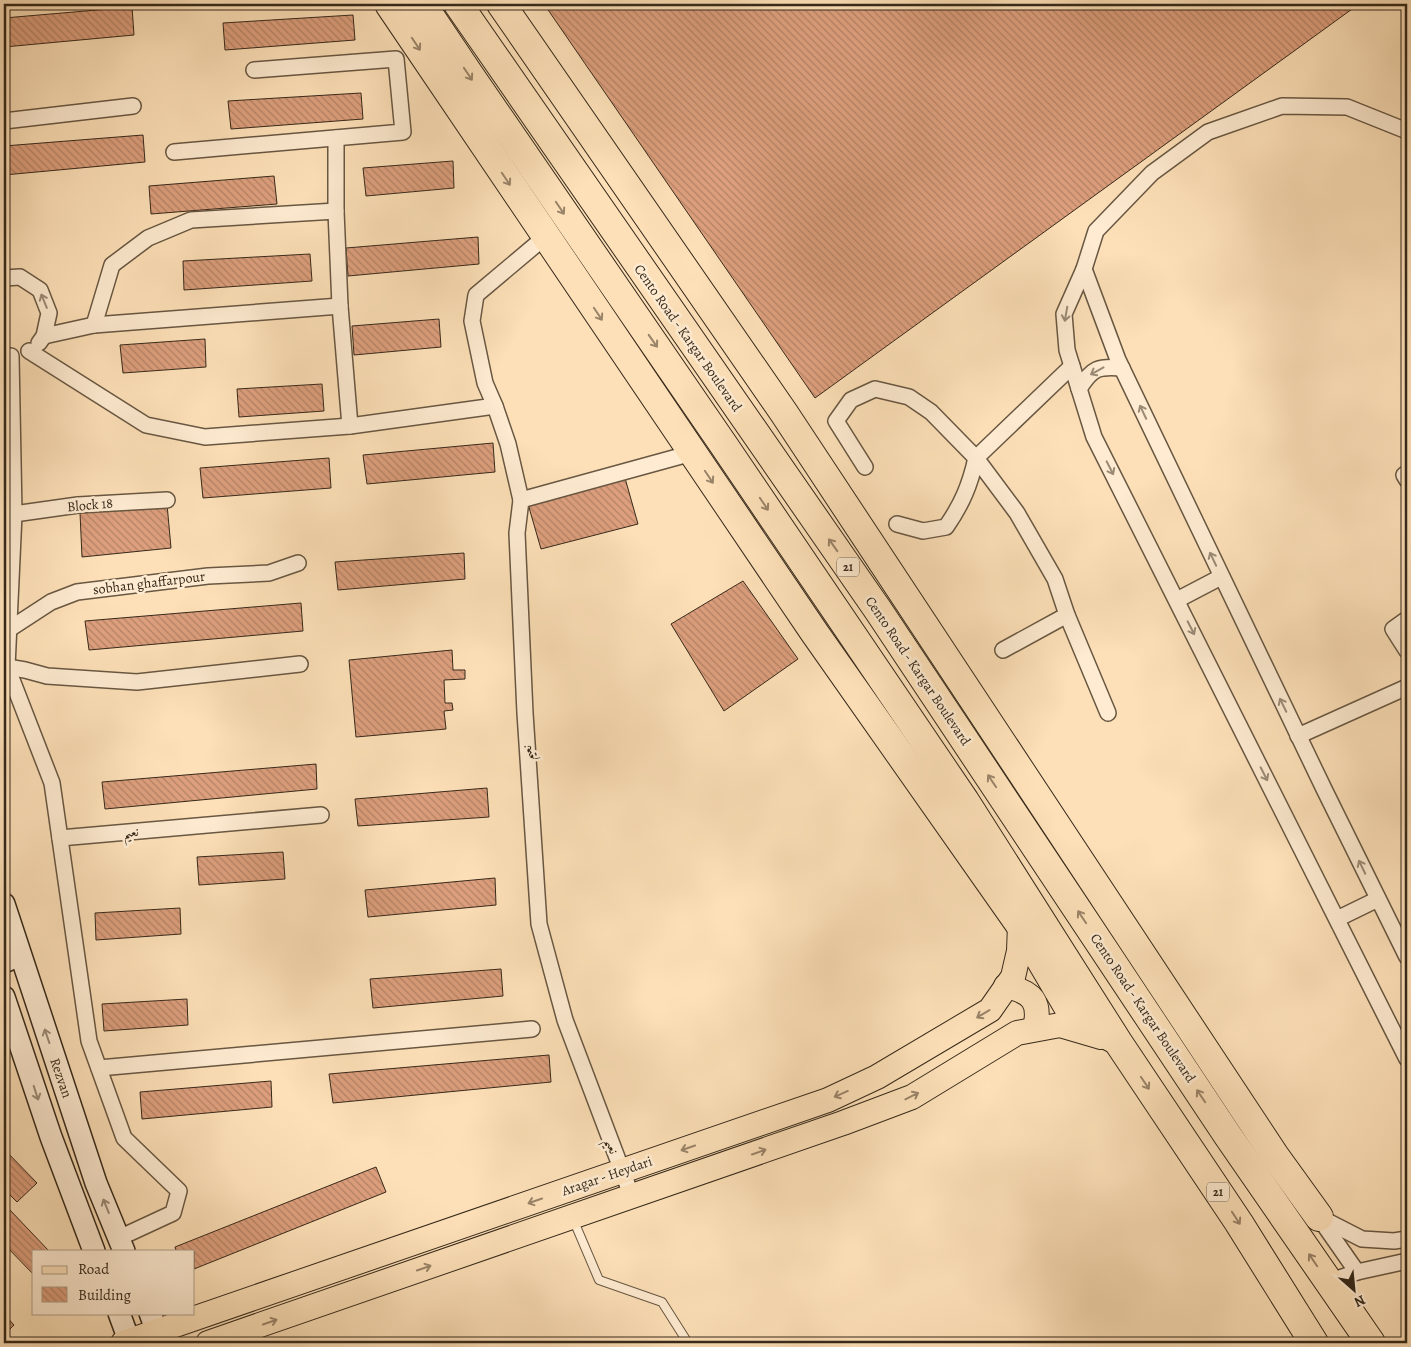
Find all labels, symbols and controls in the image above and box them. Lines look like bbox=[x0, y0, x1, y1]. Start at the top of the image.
one-way arrow bbox=[411, 37, 421, 51]
one-way arrow bbox=[464, 66, 474, 80]
one-way arrow bbox=[501, 172, 511, 186]
one-way arrow bbox=[555, 200, 565, 214]
street label: Cento Road - Kargar Boulevard bbox=[630, 260, 747, 416]
one-way arrow bbox=[39, 294, 49, 309]
one-way arrow bbox=[593, 306, 603, 320]
one-way arrow bbox=[1061, 306, 1071, 322]
one-way arrow bbox=[648, 334, 658, 348]
one-way arrow bbox=[1089, 366, 1104, 376]
one-way arrow bbox=[1138, 405, 1147, 420]
one-way arrow bbox=[1106, 460, 1115, 475]
one-way arrow bbox=[703, 470, 714, 484]
street label: Block 18 bbox=[66, 494, 114, 516]
one-way arrow bbox=[759, 497, 769, 511]
one-way arrow bbox=[828, 538, 838, 552]
one-way arrow bbox=[1207, 552, 1217, 567]
road number: 21 bbox=[837, 558, 859, 576]
street label: sobhan ghaffarpour bbox=[92, 567, 207, 599]
street label: Cento Road - Kargar Boulevard bbox=[861, 593, 975, 750]
one-way arrow bbox=[1186, 621, 1196, 636]
one-way arrow bbox=[1278, 698, 1287, 713]
street label: نعیم bbox=[517, 744, 541, 761]
one-way arrow bbox=[1259, 766, 1269, 781]
one-way arrow bbox=[987, 775, 997, 789]
street label: نعیم bbox=[122, 822, 140, 846]
one-way arrow bbox=[1357, 860, 1366, 875]
one-way arrow bbox=[1077, 910, 1087, 924]
street label: Cento Road - Kargar Boulevard bbox=[1086, 930, 1200, 1087]
one-way arrow bbox=[976, 1010, 990, 1020]
one-way arrow bbox=[42, 1028, 51, 1044]
street label: Rezvan bbox=[45, 1055, 77, 1101]
one-way arrow bbox=[1140, 1076, 1150, 1090]
one-way arrow bbox=[32, 1085, 41, 1100]
one-way arrow bbox=[834, 1089, 849, 1099]
one-way arrow bbox=[1196, 1089, 1206, 1103]
one-way arrow bbox=[904, 1091, 919, 1100]
street label: نعیم bbox=[597, 1135, 624, 1158]
one-way arrow bbox=[681, 1144, 697, 1153]
one-way arrow bbox=[751, 1147, 767, 1156]
street label: Aragar - Heydari bbox=[558, 1152, 655, 1201]
road number: 21 bbox=[1207, 1182, 1229, 1202]
one-way arrow bbox=[527, 1197, 543, 1206]
one-way arrow bbox=[100, 1199, 110, 1214]
one-way arrow bbox=[1230, 1211, 1241, 1225]
legend bbox=[32, 1250, 195, 1314]
one-way arrow bbox=[1308, 1253, 1318, 1267]
text: Road bbox=[78, 1259, 110, 1279]
one-way arrow bbox=[416, 1263, 432, 1273]
north arrow bbox=[1328, 1264, 1378, 1314]
text: Building bbox=[78, 1285, 131, 1305]
text: N bbox=[1351, 1290, 1369, 1312]
one-way arrow bbox=[262, 1316, 278, 1326]

